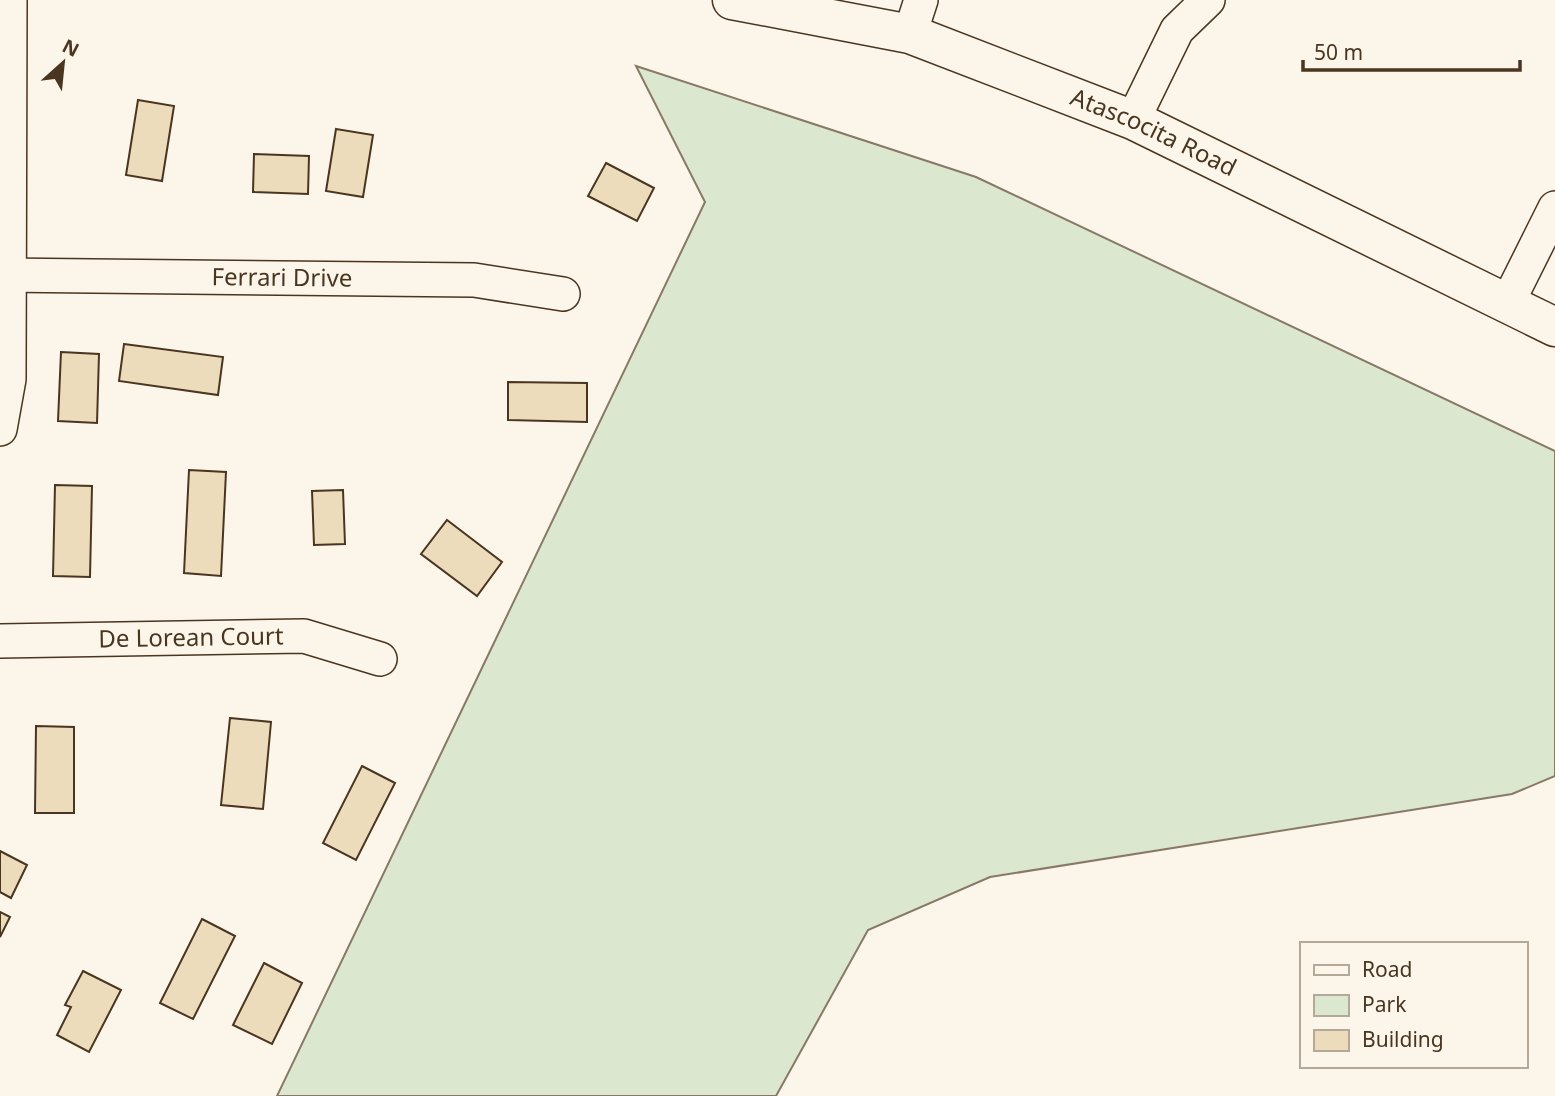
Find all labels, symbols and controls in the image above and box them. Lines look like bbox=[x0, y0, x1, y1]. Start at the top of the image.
north arrow bbox=[28, 28, 98, 98]
scale bar bbox=[1303, 28, 1520, 72]
text: N bbox=[58, 33, 84, 63]
text: 50 m bbox=[1314, 38, 1363, 66]
street label: Atascocita Road bbox=[1066, 80, 1243, 183]
street label: Ferrari Drive bbox=[212, 259, 352, 294]
street label: De Lorean Court bbox=[98, 618, 284, 654]
legend bbox=[1300, 942, 1527, 1068]
text: Road bbox=[1362, 955, 1412, 983]
text: Park bbox=[1362, 990, 1407, 1018]
text: Building bbox=[1362, 1025, 1444, 1053]

